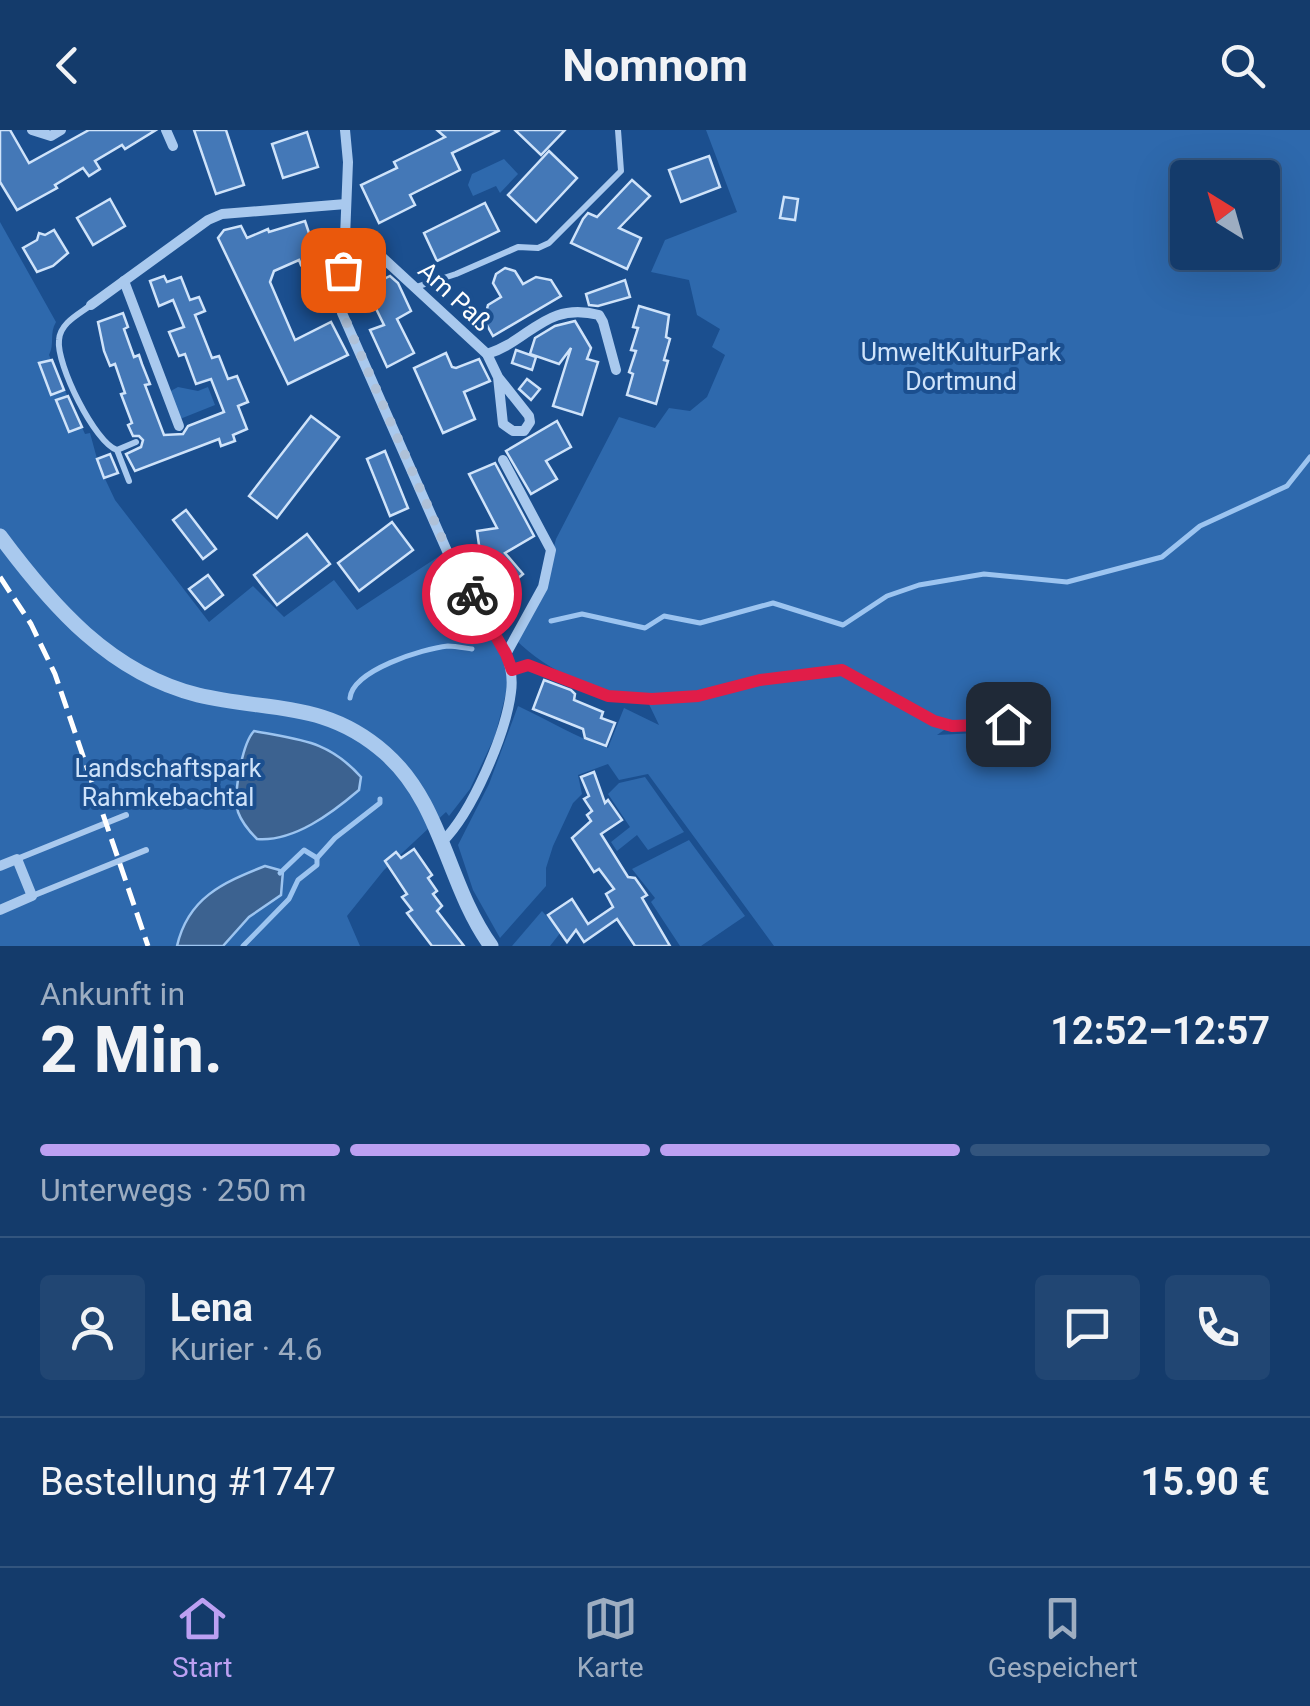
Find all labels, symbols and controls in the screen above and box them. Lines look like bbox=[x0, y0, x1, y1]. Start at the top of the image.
icon: back bbox=[40, 38, 95, 93]
icon: search bbox=[1215, 38, 1270, 93]
text: Nomnom bbox=[562, 39, 748, 92]
north arrow bbox=[1170, 160, 1280, 270]
map controls bbox=[1170, 160, 1280, 270]
pin bbox=[301, 228, 386, 313]
icon: bag bbox=[316, 243, 371, 298]
street label: Am Paß bbox=[412, 256, 497, 337]
park label: UmweltKulturPark Dortmund bbox=[861, 338, 1062, 396]
courier bbox=[422, 544, 522, 644]
icon: bike bbox=[445, 567, 500, 622]
pin bbox=[966, 682, 1051, 767]
icon: home bbox=[981, 697, 1036, 752]
park label: Landschaftspark Rahmkebachtal bbox=[75, 754, 262, 812]
text: Ankunft in bbox=[40, 975, 185, 1013]
text: 12:52–12:57 bbox=[1050, 1009, 1270, 1053]
text: 2 Min. bbox=[40, 1012, 223, 1088]
text: Unterwegs · 250 m bbox=[40, 1171, 307, 1209]
button: person bbox=[40, 1275, 145, 1380]
button: chat bbox=[1035, 1275, 1140, 1380]
button: phone bbox=[1165, 1275, 1270, 1380]
text: Lena bbox=[170, 1286, 253, 1330]
text: Kurier · 4.6 bbox=[170, 1330, 322, 1368]
text: Bestellung #1747 bbox=[40, 1460, 336, 1504]
text: 15.90 € bbox=[1141, 1460, 1270, 1504]
tab: Start bbox=[172, 1591, 232, 1684]
tab: Karte bbox=[577, 1591, 644, 1684]
tab: Gespeichert bbox=[988, 1591, 1138, 1684]

